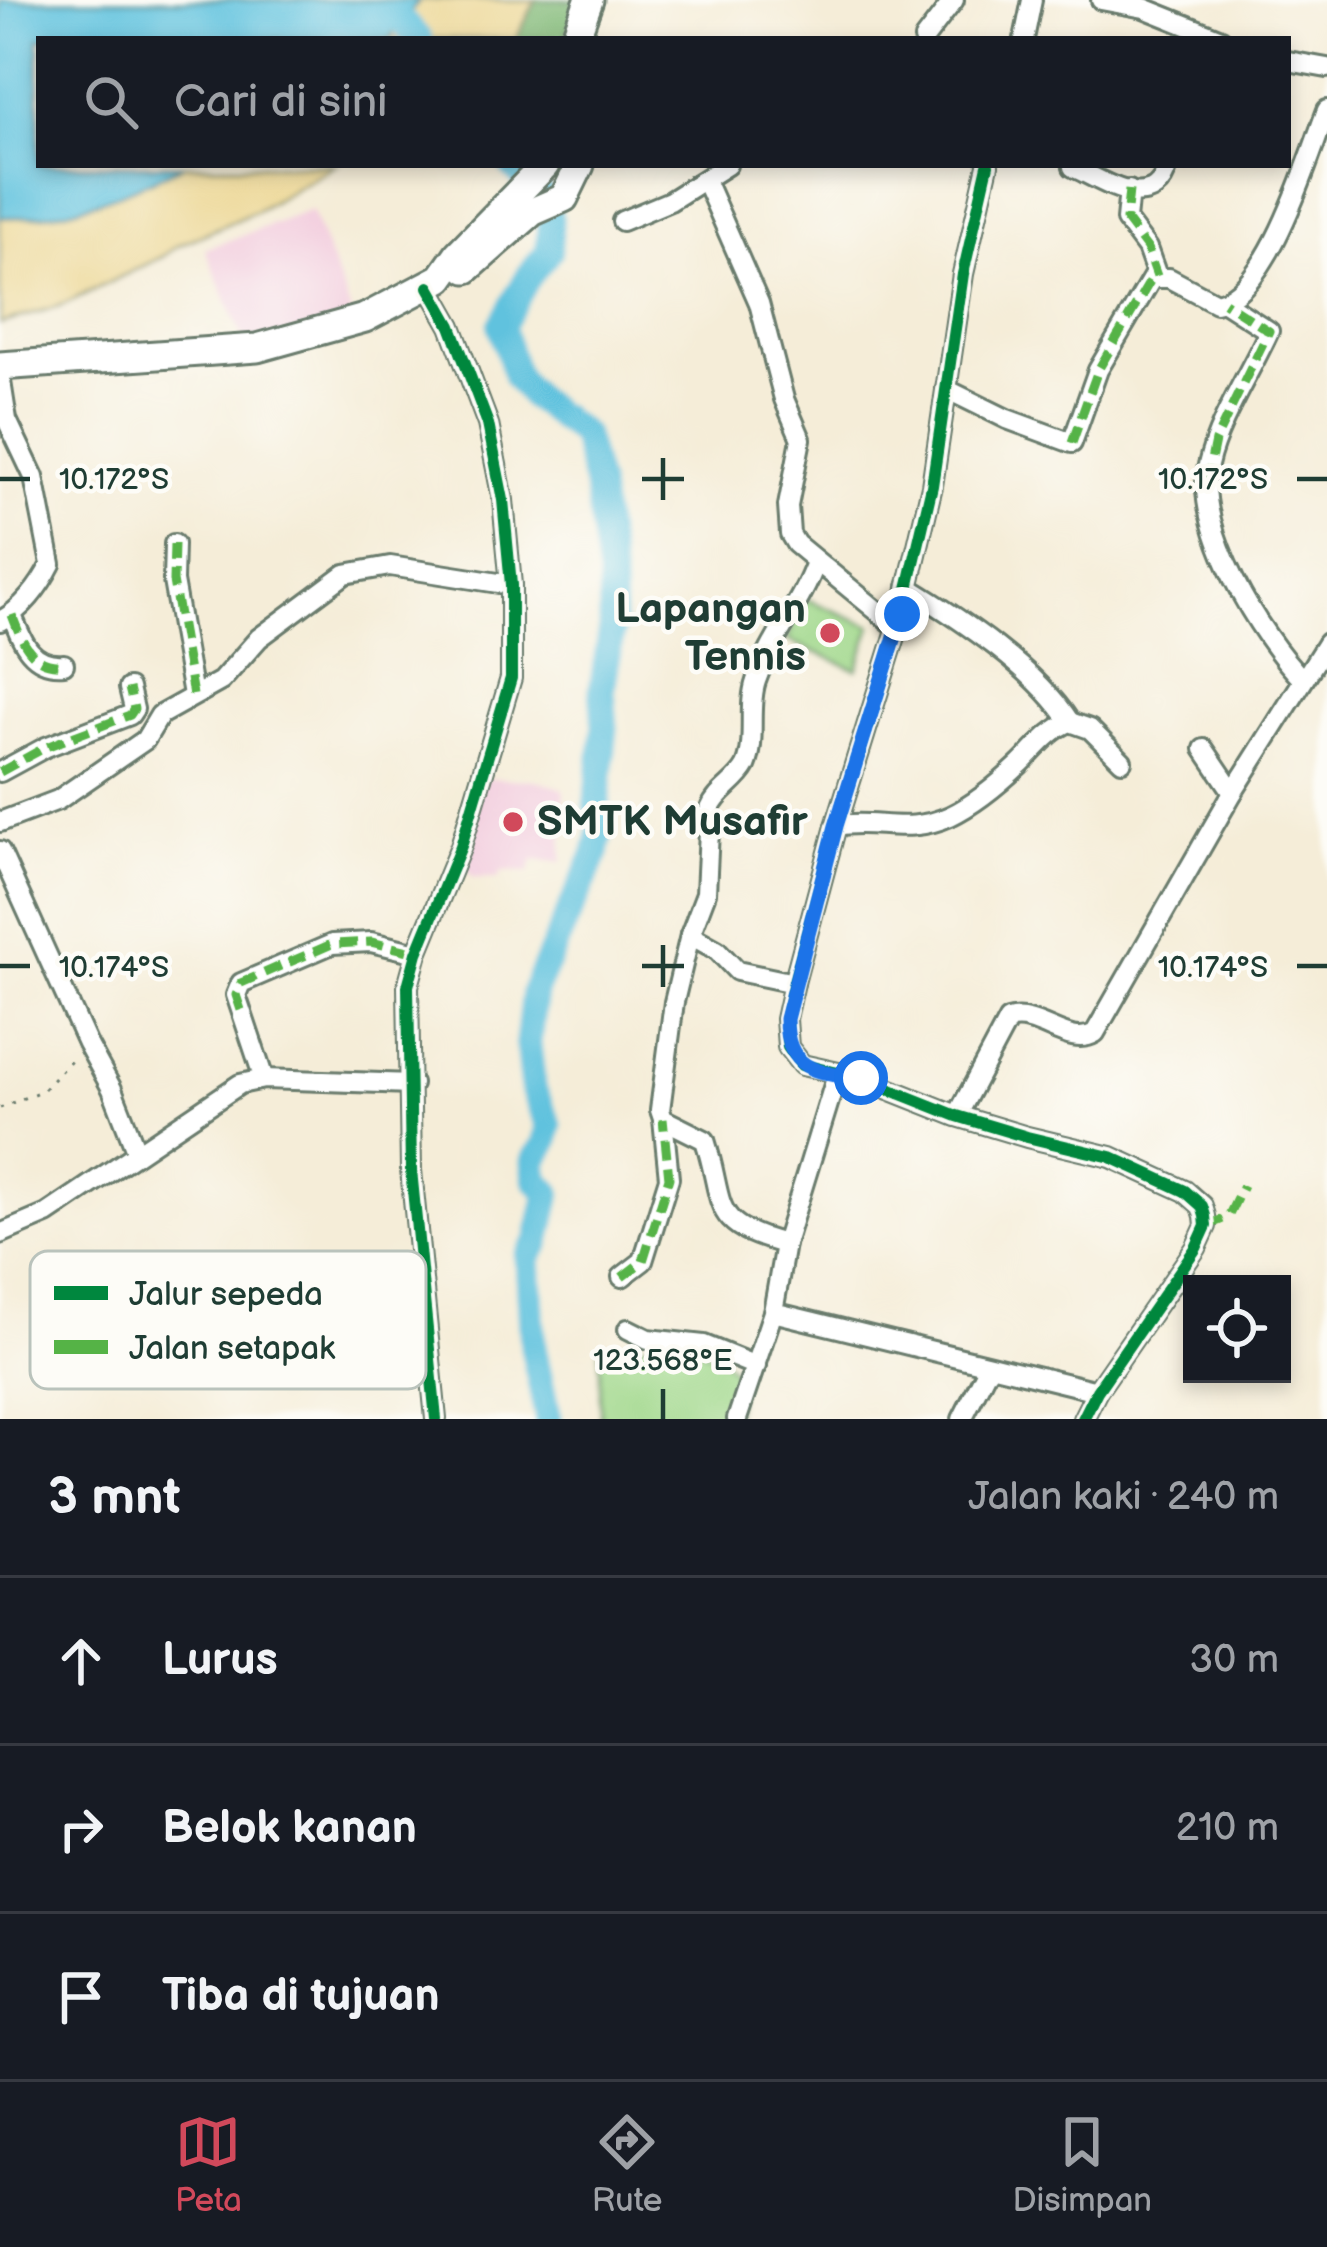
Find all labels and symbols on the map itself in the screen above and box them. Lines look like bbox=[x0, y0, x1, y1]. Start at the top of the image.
text: 10.172°S bbox=[59, 462, 169, 498]
text: 10.172°S bbox=[1158, 462, 1268, 498]
place label: Lapangan Tennis bbox=[615, 584, 806, 683]
route end bbox=[875, 587, 929, 641]
marker: Lapangan Tennis bbox=[817, 620, 843, 646]
place label: SMTK Musafir bbox=[537, 797, 808, 848]
marker: SMTK Musafir bbox=[500, 809, 526, 835]
text: 10.174°S bbox=[59, 950, 169, 986]
text: 10.174°S bbox=[1158, 950, 1268, 986]
route start bbox=[834, 1051, 888, 1105]
legend bbox=[30, 1251, 426, 1389]
text: Jalur sepeda bbox=[129, 1275, 323, 1315]
text: Jalan setapak bbox=[129, 1329, 336, 1369]
text: 123.568°E bbox=[593, 1343, 733, 1379]

